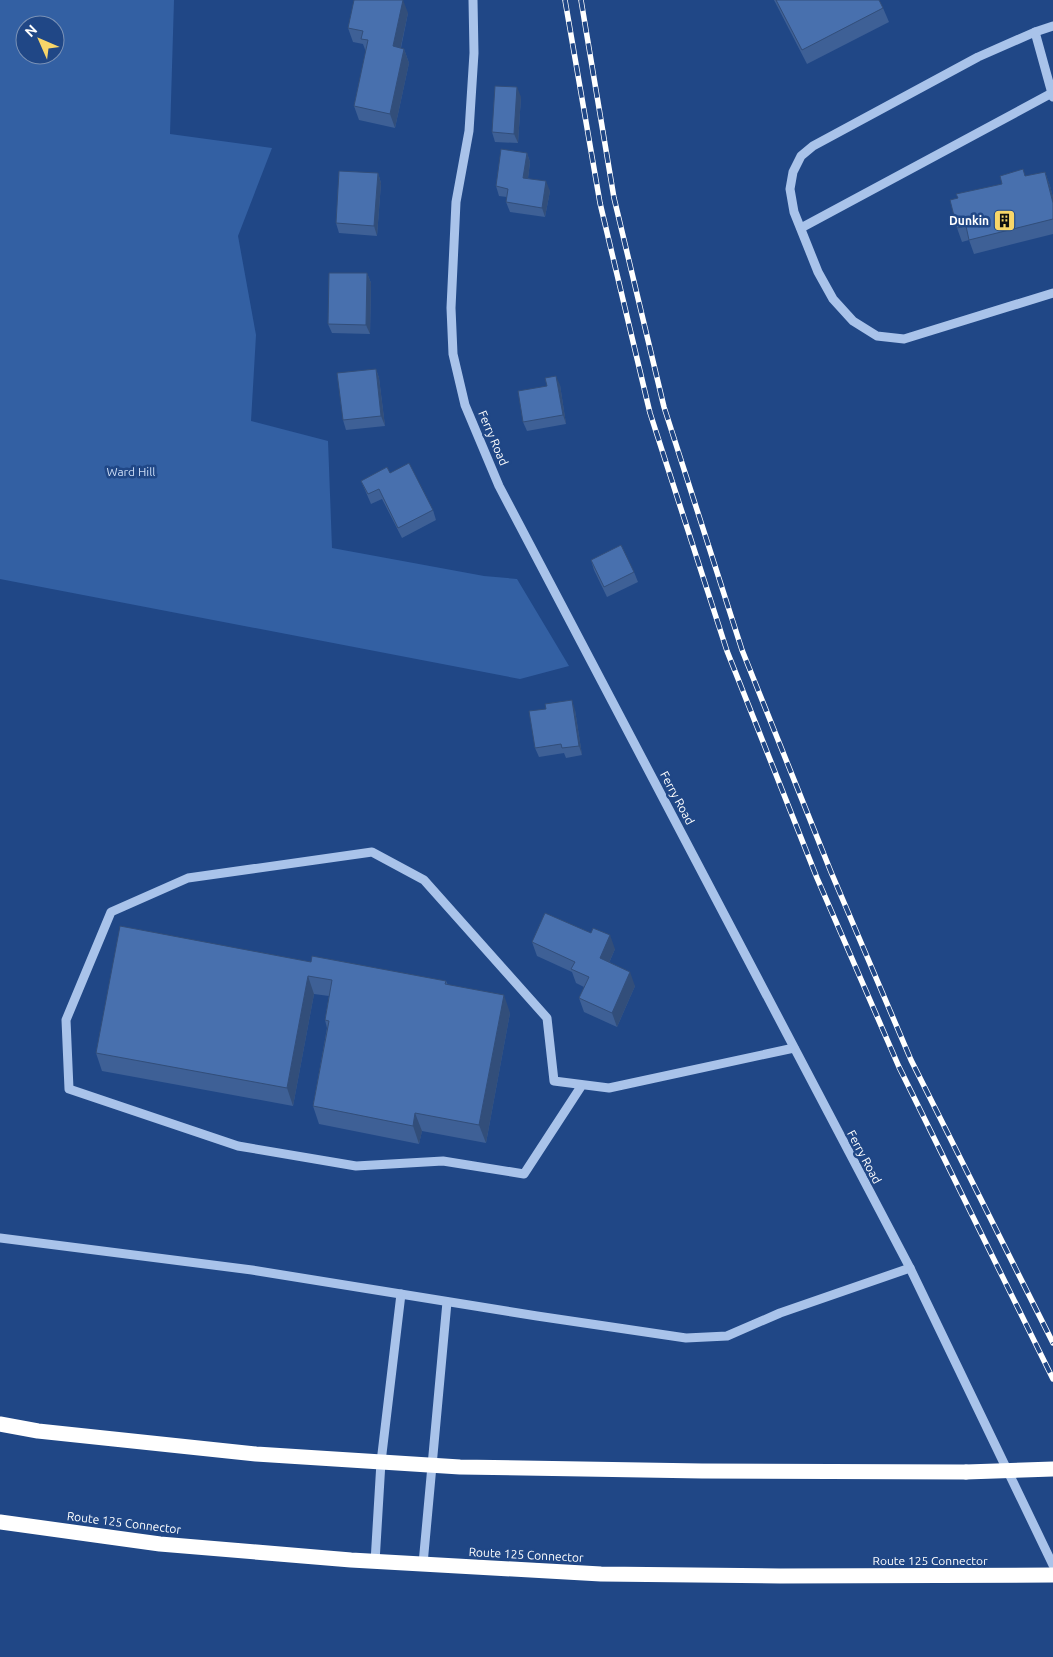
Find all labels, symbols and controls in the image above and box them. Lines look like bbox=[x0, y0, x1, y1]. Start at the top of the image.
north arrow bbox=[15, 15, 65, 65]
text: N bbox=[21, 21, 40, 40]
building icon: Dunkin bbox=[993, 209, 1017, 233]
place label: Dunkin bbox=[949, 214, 989, 227]
street label: Ferry Road bbox=[476, 408, 511, 467]
park label: Ward Hill bbox=[107, 465, 155, 478]
street label: Ferry Road bbox=[658, 769, 697, 827]
street label: Ferry Road bbox=[845, 1128, 884, 1186]
street label: Route 125 Connector bbox=[66, 1509, 182, 1536]
street label: Route 125 Connector bbox=[468, 1545, 584, 1564]
street label: Route 125 Connector bbox=[873, 1554, 988, 1567]

